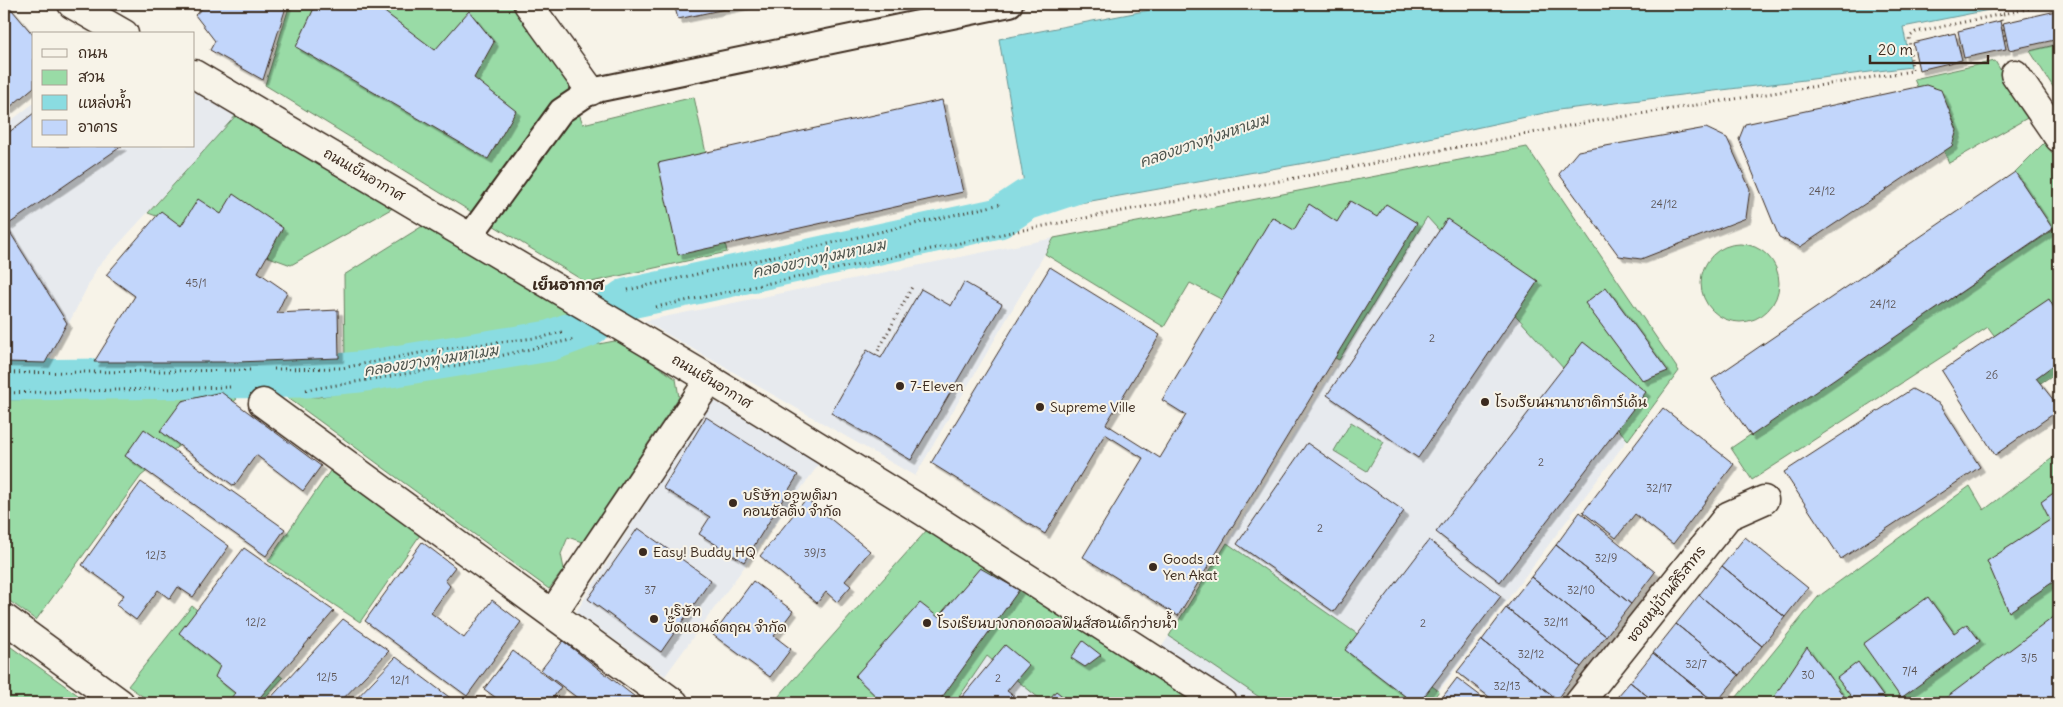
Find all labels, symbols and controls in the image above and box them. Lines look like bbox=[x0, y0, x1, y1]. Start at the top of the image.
legend bbox=[32, 32, 195, 148]
scale bar bbox=[1870, 32, 1988, 64]
text: 20 m bbox=[1878, 40, 1913, 59]
text: ถนน bbox=[78, 43, 107, 62]
text: สวน bbox=[78, 67, 105, 86]
text: แหล่งน้ำ bbox=[78, 89, 132, 112]
water label: คลองขวางทุ่งมหาเมฆ bbox=[1137, 108, 1274, 173]
text: อาคาร bbox=[78, 117, 118, 136]
street label: ถนนเย็นอากาศ bbox=[320, 144, 409, 205]
house number: 24/12 bbox=[1809, 184, 1835, 198]
house number: 24/12 bbox=[1651, 197, 1677, 211]
water label: คลองขวางทุ่งมหาเมฆ bbox=[751, 234, 890, 283]
district label: เย็นอากาศ bbox=[532, 275, 605, 294]
house number: 45/1 bbox=[185, 276, 207, 290]
house number: 24/12 bbox=[1870, 297, 1896, 311]
house number: 2 bbox=[1429, 331, 1435, 345]
water label: คลองขวางทุ่งมหาเมฆ bbox=[363, 340, 502, 382]
street label: ถนนเย็นอากาศ bbox=[669, 350, 757, 413]
house number: 26 bbox=[1986, 368, 1998, 382]
place label: 7-Eleven bbox=[910, 377, 964, 395]
marker: 7-Eleven bbox=[894, 380, 906, 392]
place label: โรงเรียนนานาชาติการ์เด้น bbox=[1495, 393, 1648, 411]
marker: โรงเรียนนานาชาติการ์เด้น bbox=[1479, 396, 1491, 408]
place label: Supreme Ville bbox=[1050, 398, 1136, 416]
marker: Supreme Ville bbox=[1034, 401, 1046, 413]
house number: 2 bbox=[1538, 455, 1544, 469]
house number: 32/17 bbox=[1646, 481, 1673, 495]
place label: บริษัท ออพติมา คอนซัลติ้ง จำกัด bbox=[743, 486, 841, 520]
marker: บริษัท ออพติมา คอนซัลติ้ง จำกัด bbox=[727, 497, 739, 509]
house number: 2 bbox=[1317, 521, 1323, 535]
street label: ซอยหมู่บ้านศิริสาทร bbox=[1623, 542, 1710, 647]
place label: Easy! Buddy HQ bbox=[653, 543, 756, 561]
marker: Easy! Buddy HQ bbox=[637, 546, 649, 558]
house number: 39/3 bbox=[804, 546, 826, 560]
house number: 12/3 bbox=[146, 548, 166, 562]
place label: Goods at Yen Akat bbox=[1163, 550, 1220, 584]
house number: 32/9 bbox=[1595, 551, 1617, 565]
marker: Goods at Yen Akat bbox=[1147, 561, 1159, 573]
house number: 37 bbox=[644, 583, 656, 597]
house number: 32/10 bbox=[1567, 583, 1595, 597]
place label: บริษัท บั๊ดแอนด์ตฤณ จำกัด bbox=[664, 602, 787, 636]
place label: โรงเรียนบางกอกดอลฟินส์สอนเด็กว่ายน้ำ bbox=[937, 611, 1177, 632]
marker: บริษัท บั๊ดแอนด์ตฤณ จำกัด bbox=[648, 613, 660, 625]
house number: 12/2 bbox=[246, 615, 266, 629]
house number: 32/11 bbox=[1543, 615, 1569, 629]
house number: 2 bbox=[1420, 616, 1426, 630]
marker: โรงเรียนบางกอกดอลฟินส์สอนเด็กว่ายน้ำ bbox=[921, 617, 933, 629]
house number: 32/12 bbox=[1518, 647, 1544, 661]
house number: 3/5 bbox=[2021, 651, 2037, 665]
house number: 32/7 bbox=[1685, 657, 1707, 671]
house number: 7/4 bbox=[1902, 664, 1918, 678]
house number: 30 bbox=[1801, 668, 1815, 682]
house number: 12/5 bbox=[317, 670, 337, 684]
house number: 2 bbox=[995, 671, 1001, 685]
house number: 12/1 bbox=[391, 673, 409, 687]
house number: 32/13 bbox=[1494, 679, 1520, 693]

